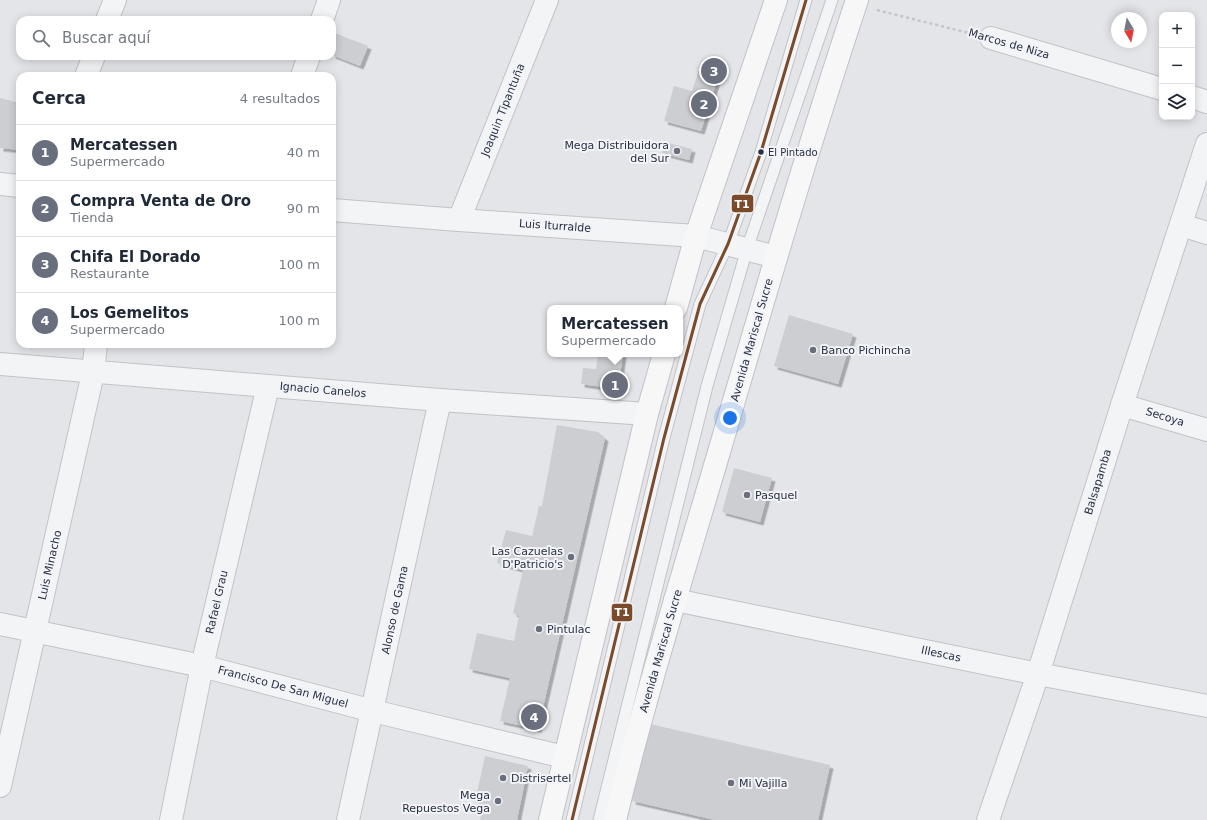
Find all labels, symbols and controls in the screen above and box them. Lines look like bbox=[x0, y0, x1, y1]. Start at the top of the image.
north arrow bbox=[1111, 12, 1147, 48]
map controls bbox=[1159, 12, 1195, 120]
button: + bbox=[1159, 12, 1195, 48]
search box bbox=[16, 16, 336, 60]
street label: Marcos de Niza bbox=[967, 26, 1051, 62]
icon: search bbox=[30, 27, 52, 49]
text: Buscar aquí bbox=[62, 29, 150, 47]
button: − bbox=[1159, 48, 1195, 84]
pin: 3 bbox=[701, 56, 727, 86]
street label: Joaquin Tipantuña bbox=[478, 62, 528, 159]
button: layers bbox=[1159, 84, 1195, 120]
text: Cerca bbox=[32, 88, 86, 108]
pin: 2 bbox=[691, 89, 717, 119]
text: 4 resultados bbox=[240, 91, 320, 106]
text: Mercatessen bbox=[70, 136, 178, 154]
place label: Mega Distribuidora del Sur bbox=[564, 139, 669, 165]
text: 1 bbox=[40, 145, 50, 160]
text: 40 m bbox=[287, 145, 320, 160]
marker: Mega Distribuidora del Sur bbox=[672, 146, 682, 156]
marker: El Pintado bbox=[756, 147, 766, 157]
place label: El Pintado bbox=[768, 147, 818, 158]
text: Supermercado bbox=[70, 154, 165, 169]
text: Compra Venta de Oro bbox=[70, 192, 251, 210]
line badge: T1 bbox=[731, 194, 754, 213]
text: T1 bbox=[734, 198, 750, 211]
text: 2 bbox=[40, 201, 50, 216]
text: 90 m bbox=[287, 201, 320, 216]
text: Tienda bbox=[70, 210, 114, 225]
street label: Luis Iturralde bbox=[519, 217, 592, 235]
text: Chifa El Dorado bbox=[70, 248, 201, 266]
text: 3 bbox=[40, 257, 50, 272]
text: 100 m bbox=[278, 257, 320, 272]
text: Restaurante bbox=[70, 266, 149, 281]
street label: Avenida Mariscal Sucre bbox=[728, 277, 776, 403]
text: Los Gemelitos bbox=[70, 304, 189, 322]
popup bbox=[547, 305, 683, 357]
text: 4 bbox=[40, 313, 50, 328]
text: 100 m bbox=[278, 313, 320, 328]
text: Mercatessen bbox=[561, 315, 669, 333]
text: Supermercado bbox=[70, 322, 165, 337]
text: Supermercado bbox=[561, 333, 656, 348]
place label: Banco Pichincha bbox=[821, 344, 911, 357]
marker: Banco Pichincha bbox=[808, 345, 818, 355]
pin: 1 bbox=[602, 370, 628, 400]
street label: Ignacio Canelos bbox=[279, 380, 367, 400]
street label: Secoya bbox=[1144, 405, 1186, 429]
your location bbox=[720, 408, 740, 428]
street label: Balsapamba bbox=[1082, 448, 1114, 516]
place label: Pasquel bbox=[755, 489, 797, 502]
marker: Pasquel bbox=[742, 490, 752, 500]
street label: Luis Minacho bbox=[36, 529, 64, 601]
place label: Las Cazuelas D'Patricio's bbox=[491, 545, 563, 571]
marker: Las Cazuelas D'Patricio's bbox=[566, 552, 576, 562]
street label: Alonso de Gama bbox=[379, 565, 411, 655]
street label: Rafael Grau bbox=[203, 569, 231, 635]
street label: Avenida Mariscal Sucre bbox=[637, 588, 685, 714]
line badge: T1 bbox=[611, 603, 633, 622]
text: T1 bbox=[614, 606, 630, 619]
place label: Pintulac bbox=[547, 623, 591, 636]
marker: Pintulac bbox=[534, 624, 544, 634]
street label: Illescas bbox=[920, 643, 962, 665]
street label: Francisco De San Miguel bbox=[217, 663, 349, 711]
pin: 4 bbox=[521, 702, 547, 732]
place label: Distrisertel bbox=[511, 772, 571, 785]
marker: Distrisertel bbox=[498, 773, 508, 783]
place label: Mi Vajilla bbox=[739, 777, 787, 790]
marker: Mi Vajilla bbox=[726, 778, 736, 788]
place label: Mega Repuestos Vega bbox=[402, 789, 490, 815]
marker: Mega Repuestos Vega bbox=[493, 796, 503, 806]

